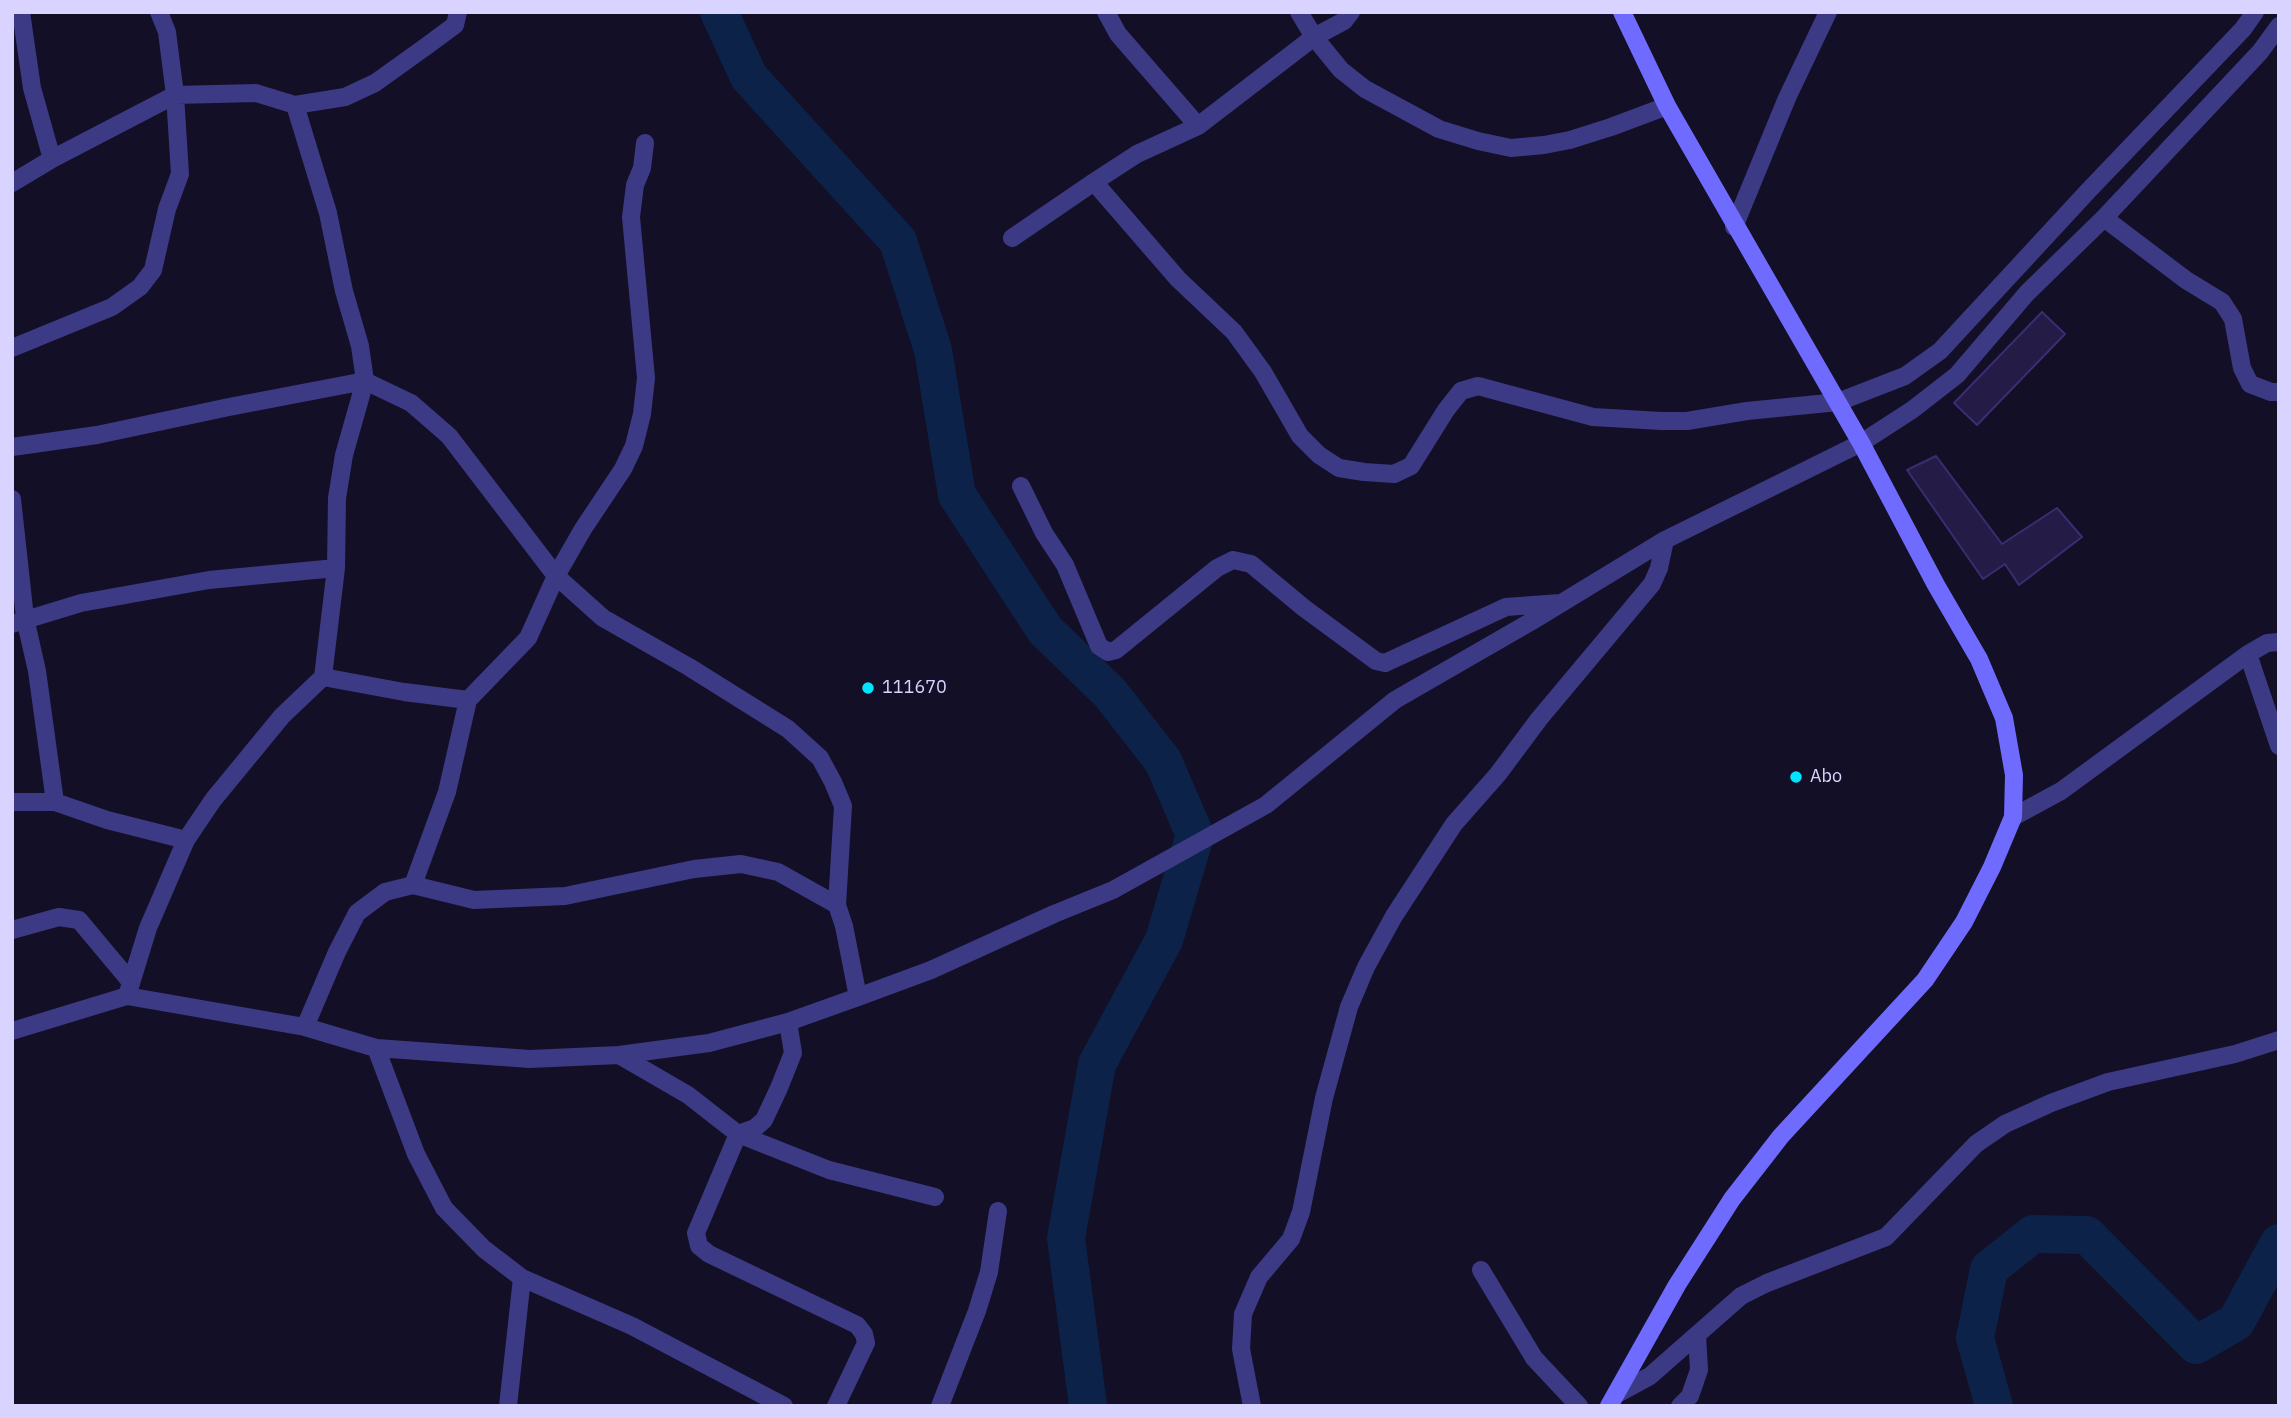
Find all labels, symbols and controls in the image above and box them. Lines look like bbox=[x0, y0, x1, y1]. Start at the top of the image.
place label: 111670 bbox=[882, 677, 947, 699]
marker: 111670 bbox=[860, 680, 876, 696]
place label: Abo bbox=[1810, 766, 1842, 788]
marker: Abo bbox=[1788, 769, 1804, 785]

